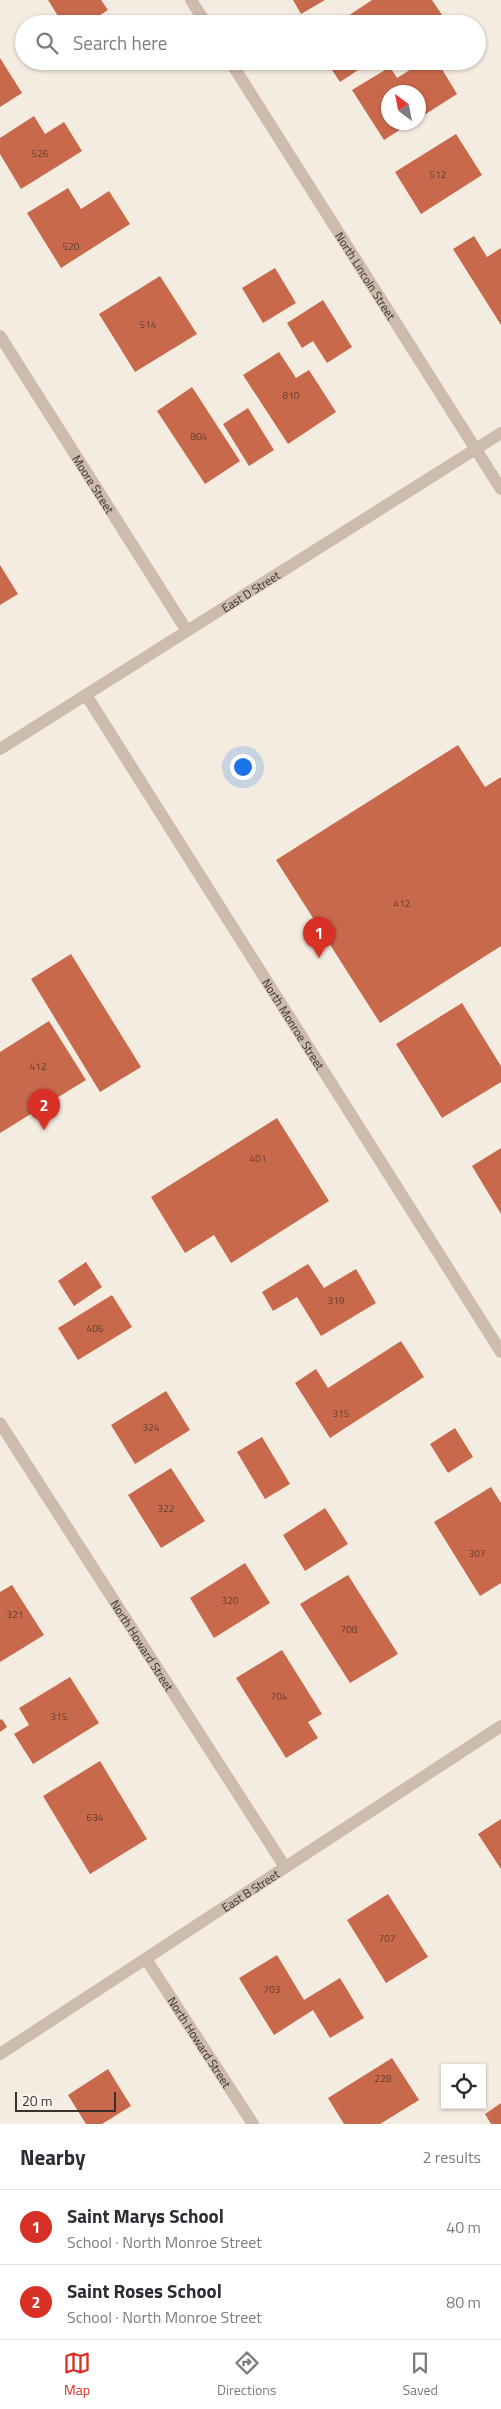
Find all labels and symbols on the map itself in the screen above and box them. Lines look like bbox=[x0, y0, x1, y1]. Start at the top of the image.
north arrow bbox=[381, 85, 426, 130]
house number: 526 bbox=[32, 146, 49, 161]
house number: 512 bbox=[430, 167, 446, 182]
street label: North Lincoln Street bbox=[331, 228, 401, 324]
house number: 520 bbox=[63, 239, 80, 254]
house number: 514 bbox=[140, 317, 157, 332]
house number: 810 bbox=[283, 388, 300, 403]
house number: 804 bbox=[191, 429, 208, 444]
street label: Moore Street bbox=[68, 451, 120, 518]
street label: East D Street bbox=[217, 565, 284, 617]
your location bbox=[230, 754, 256, 780]
house number: 412 bbox=[394, 896, 410, 911]
pin: 1 bbox=[303, 917, 335, 958]
street label: North Monroe Street bbox=[258, 975, 330, 1074]
house number: 412 bbox=[30, 1059, 46, 1074]
pin: 2 bbox=[28, 1089, 60, 1130]
house number: 401 bbox=[250, 1151, 266, 1166]
house number: 319 bbox=[328, 1293, 345, 1308]
house number: 406 bbox=[87, 1321, 104, 1336]
house number: 315 bbox=[333, 1406, 350, 1421]
house number: 324 bbox=[143, 1420, 160, 1435]
house number: 322 bbox=[158, 1501, 174, 1516]
house number: 307 bbox=[469, 1546, 485, 1561]
house number: 320 bbox=[222, 1593, 239, 1608]
street label: North Howard Street bbox=[106, 1596, 179, 1695]
house number: 321 bbox=[7, 1607, 23, 1622]
house number: 708 bbox=[341, 1622, 358, 1637]
house number: 704 bbox=[271, 1689, 288, 1704]
house number: 315 bbox=[51, 1709, 68, 1724]
house number: 634 bbox=[87, 1810, 104, 1825]
street label: East B Street bbox=[217, 1864, 284, 1916]
house number: 707 bbox=[379, 1931, 395, 1946]
house number: 703 bbox=[264, 1982, 280, 1997]
street label: North Howard Street bbox=[163, 1993, 237, 2092]
house number: 228 bbox=[375, 2071, 392, 2086]
scale bar bbox=[15, 2089, 116, 2112]

